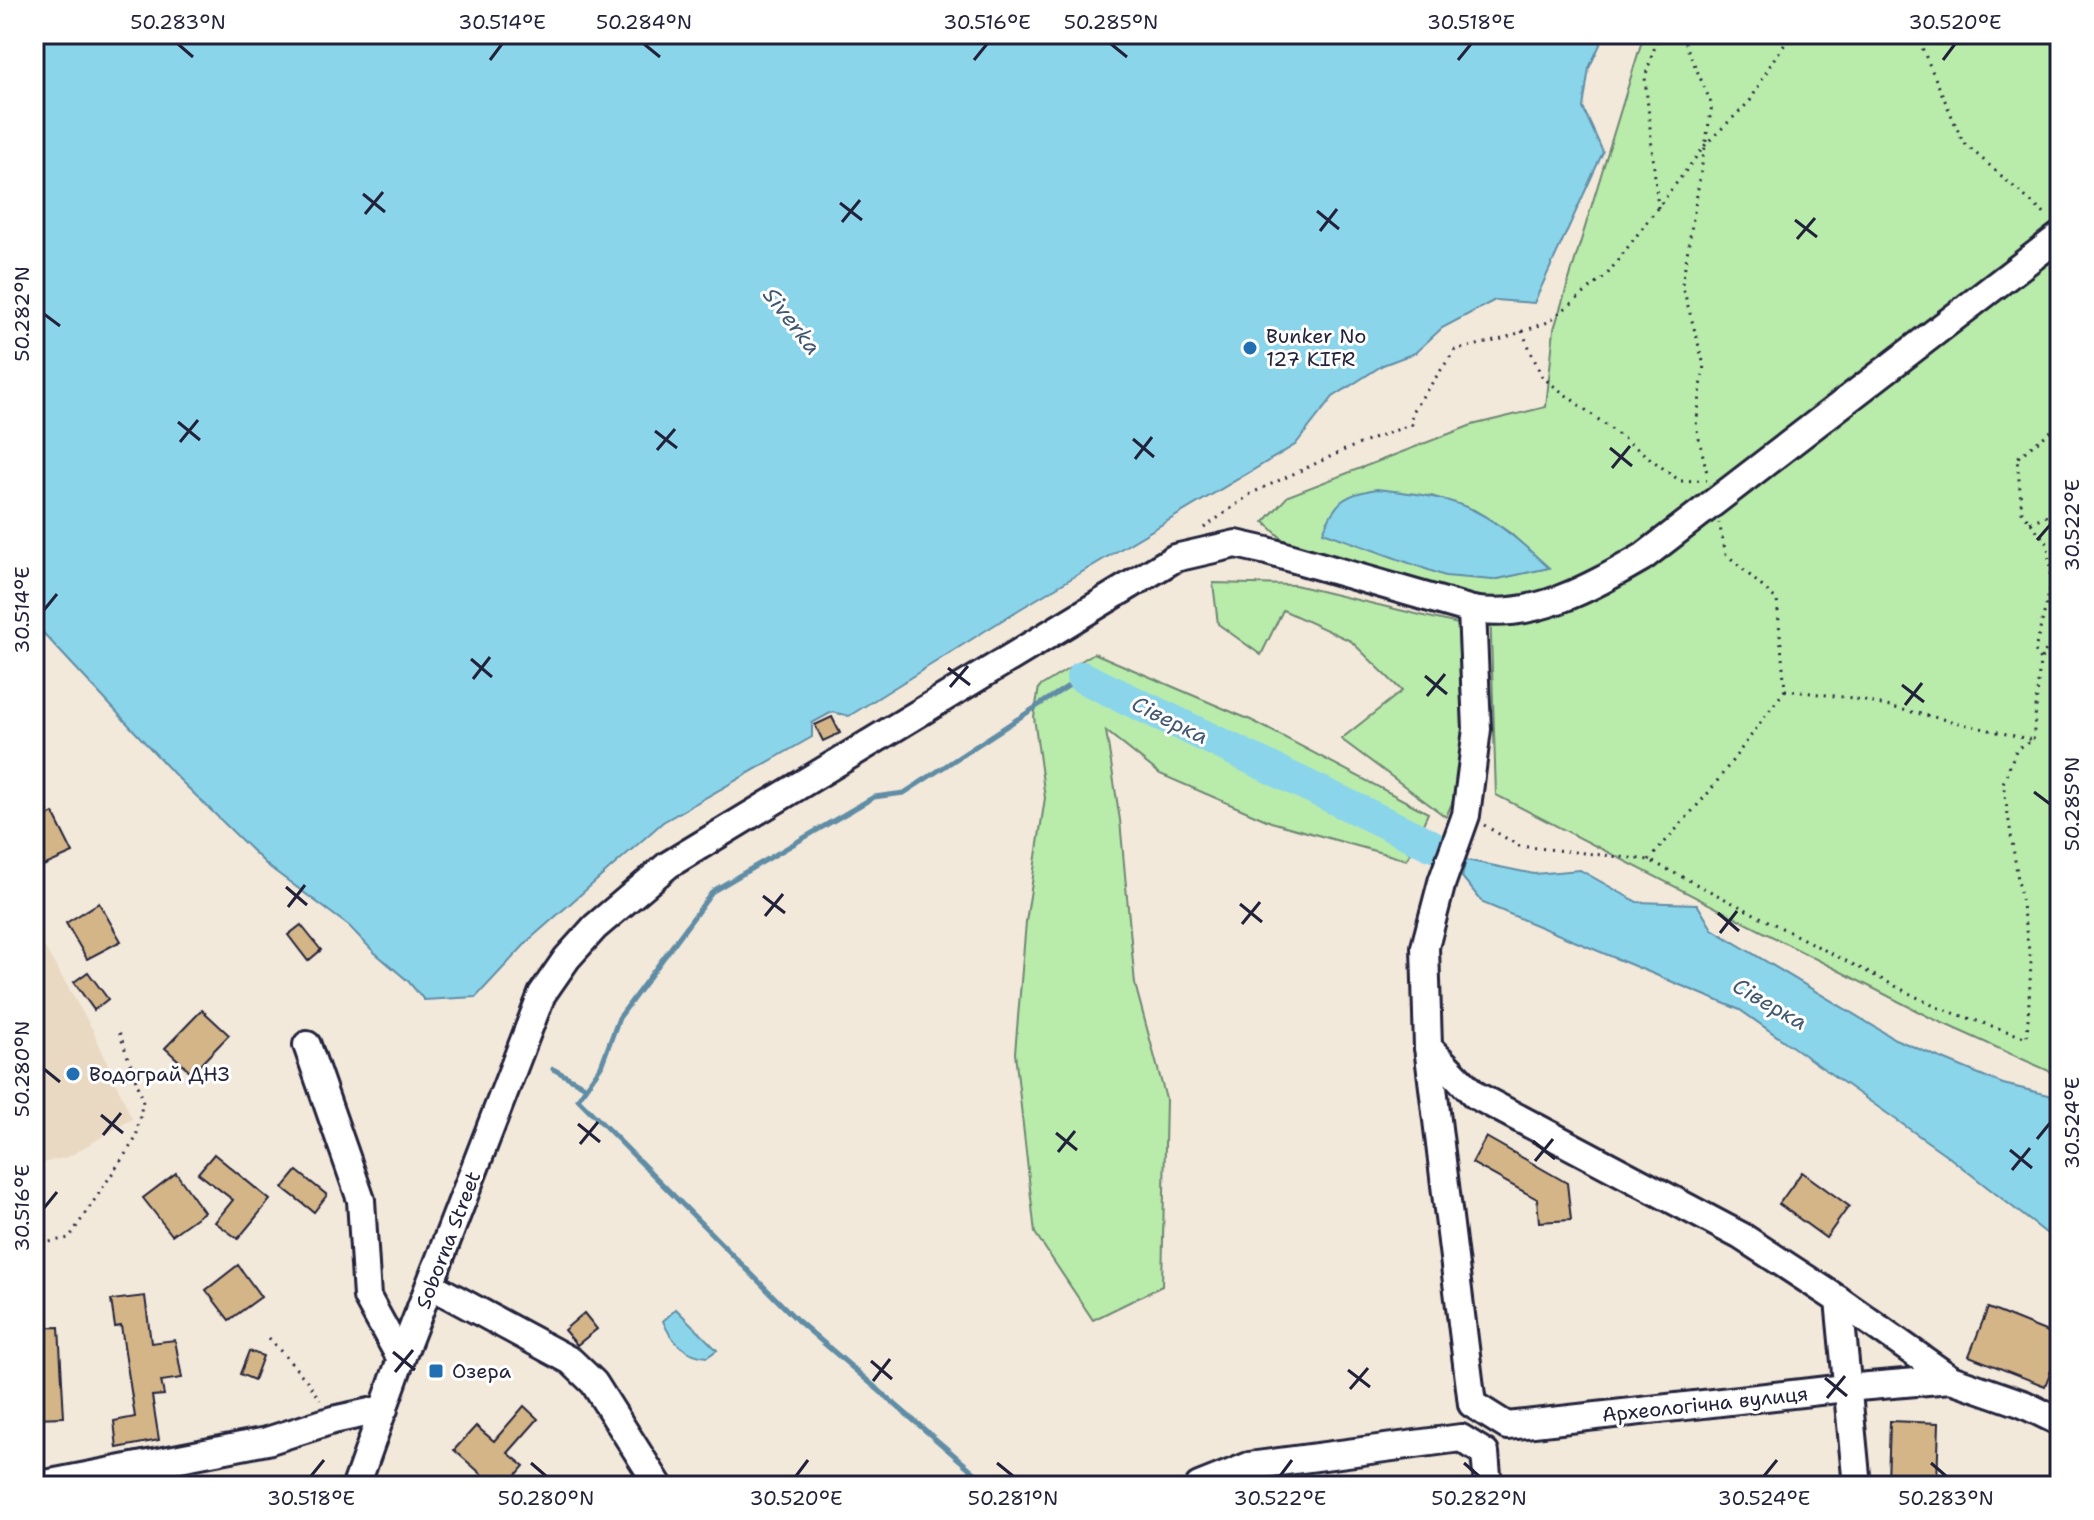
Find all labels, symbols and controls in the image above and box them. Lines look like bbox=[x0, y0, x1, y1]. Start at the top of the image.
text: 50.283°N bbox=[130, 9, 226, 35]
text: 30.514°E bbox=[458, 9, 546, 35]
text: 50.284°N bbox=[596, 9, 692, 35]
text: 30.516°E bbox=[943, 9, 1031, 35]
text: 50.285°N bbox=[1064, 9, 1158, 35]
text: 30.518°E bbox=[1427, 9, 1515, 35]
text: 30.520°E bbox=[1908, 9, 2002, 35]
text: 50.282°N bbox=[9, 266, 35, 362]
water label: Siverka bbox=[756, 281, 828, 361]
place label: Bunker No 127 KIFR bbox=[1266, 323, 1366, 372]
marker: Bunker No 127 KIFR bbox=[1241, 339, 1259, 357]
text: 30.522°E bbox=[2059, 479, 2085, 571]
text: 30.514°E bbox=[9, 566, 35, 654]
water label: Сіверка bbox=[1127, 689, 1213, 751]
text: 50.285°N bbox=[2059, 757, 2085, 851]
water label: Сіверка bbox=[1727, 971, 1813, 1037]
text: 50.280°N bbox=[9, 1021, 35, 1117]
place label: Водограй ДНЗ bbox=[89, 1061, 230, 1087]
marker: Водограй ДНЗ bbox=[64, 1065, 82, 1083]
text: 30.524°E bbox=[2059, 1077, 2085, 1169]
text: 30.516°E bbox=[9, 1164, 35, 1252]
street label: Soborna Street bbox=[410, 1167, 486, 1313]
place label: Озера bbox=[452, 1358, 512, 1384]
marker: Озера bbox=[427, 1362, 445, 1380]
street label: Археологічна вулиця bbox=[1601, 1380, 1809, 1428]
text: 30.518°E bbox=[267, 1485, 355, 1511]
text: 50.280°N bbox=[498, 1485, 594, 1511]
text: 30.520°E bbox=[749, 1485, 843, 1511]
text: 50.281°N bbox=[968, 1485, 1058, 1511]
text: 30.522°E bbox=[1234, 1485, 1326, 1511]
text: 50.282°N bbox=[1431, 1485, 1527, 1511]
text: 30.524°E bbox=[1718, 1485, 1810, 1511]
text: 50.283°N bbox=[1898, 1485, 1994, 1511]

